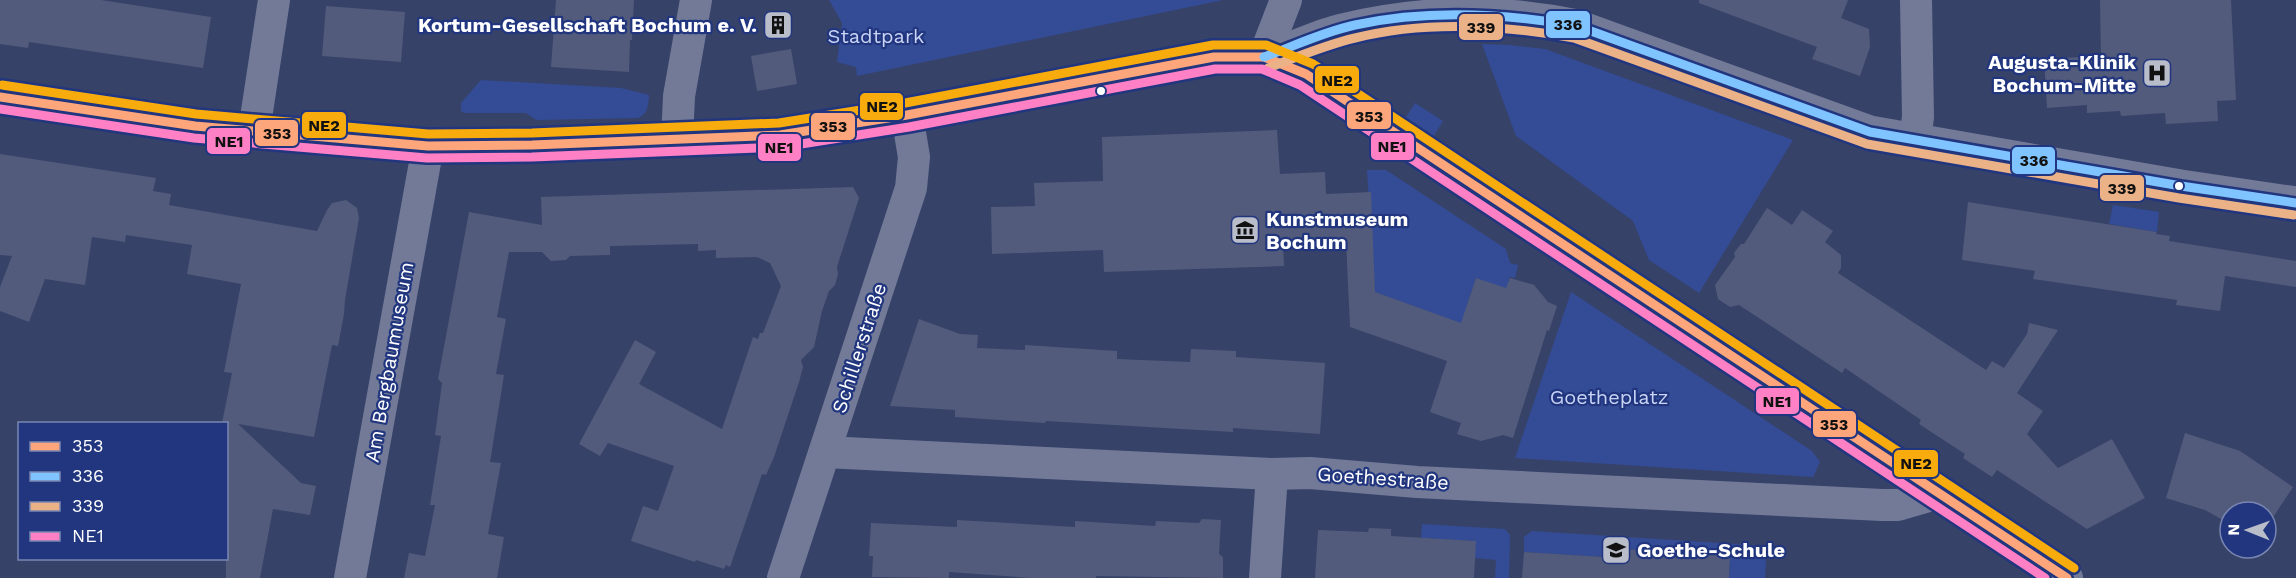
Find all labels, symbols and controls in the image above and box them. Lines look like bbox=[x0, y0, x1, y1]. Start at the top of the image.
building icon: Kortum-Gesellschaft Bochum e. V. bbox=[762, 9, 794, 41]
line badge: 336 bbox=[1545, 10, 1591, 39]
place label: Kortum-Gesellschaft Bochum e. V. bbox=[418, 13, 757, 37]
line badge: 339 bbox=[1458, 13, 1504, 41]
text: 336 bbox=[1554, 15, 1583, 34]
text: 339 bbox=[1467, 18, 1496, 37]
park label: Stadtpark bbox=[828, 24, 924, 48]
place label: Augusta-Klinik Bochum-Mitte bbox=[1988, 50, 2137, 97]
hospital icon: Augusta-Klinik Bochum-Mitte bbox=[2141, 57, 2173, 89]
line badge: NE2 bbox=[1314, 65, 1360, 94]
text: NE2 bbox=[1321, 71, 1353, 90]
unlabelled marker bbox=[1095, 85, 1107, 97]
line badge: NE2 bbox=[859, 92, 904, 121]
text: NE2 bbox=[866, 97, 898, 116]
line badge: 353 bbox=[1346, 101, 1392, 130]
text: 353 bbox=[1355, 107, 1383, 126]
line badge: NE2 bbox=[301, 111, 347, 139]
line badge: 353 bbox=[810, 112, 856, 141]
text: NE2 bbox=[308, 116, 340, 135]
text: 353 bbox=[819, 117, 847, 136]
line badge: 353 bbox=[254, 119, 299, 147]
text: 353 bbox=[263, 124, 291, 143]
line badge: NE1 bbox=[206, 127, 251, 155]
text: NE1 bbox=[215, 132, 243, 151]
line badge: NE1 bbox=[1370, 132, 1415, 161]
line badge: NE1 bbox=[757, 133, 802, 162]
text: NE1 bbox=[1378, 137, 1406, 156]
text: NE1 bbox=[765, 138, 793, 157]
line badge: 336 bbox=[2011, 146, 2056, 175]
text: 336 bbox=[2020, 151, 2049, 170]
line badge: 339 bbox=[2099, 174, 2145, 202]
text: 339 bbox=[2108, 179, 2137, 198]
unlabelled marker bbox=[2173, 180, 2185, 192]
place label: Kunstmuseum Bochum bbox=[1266, 207, 1408, 254]
museum icon: Kunstmuseum Bochum bbox=[1229, 214, 1261, 246]
street label: Am Bergbaumuseum bbox=[360, 260, 418, 464]
street label: Schillerstraße bbox=[827, 280, 891, 416]
park label: Goetheplatz bbox=[1550, 385, 1668, 409]
line badge: NE1 bbox=[1755, 387, 1800, 415]
text: NE1 bbox=[1763, 392, 1791, 411]
line badge: 353 bbox=[1812, 410, 1857, 438]
text: 353 bbox=[1820, 415, 1848, 434]
legend bbox=[18, 422, 228, 560]
text: 353 bbox=[72, 435, 103, 456]
line badge: NE2 bbox=[1893, 449, 1939, 478]
text: NE2 bbox=[1900, 454, 1932, 473]
street label: Goethestraße bbox=[1316, 461, 1450, 495]
text: 336 bbox=[72, 465, 104, 486]
text: 339 bbox=[72, 495, 104, 516]
north arrow bbox=[2218, 500, 2278, 560]
text: N bbox=[2224, 524, 2243, 536]
text: NE1 bbox=[72, 525, 104, 546]
school or university icon: Goethe-Schule bbox=[1600, 534, 1632, 566]
place label: Goethe-Schule bbox=[1637, 538, 1785, 562]

